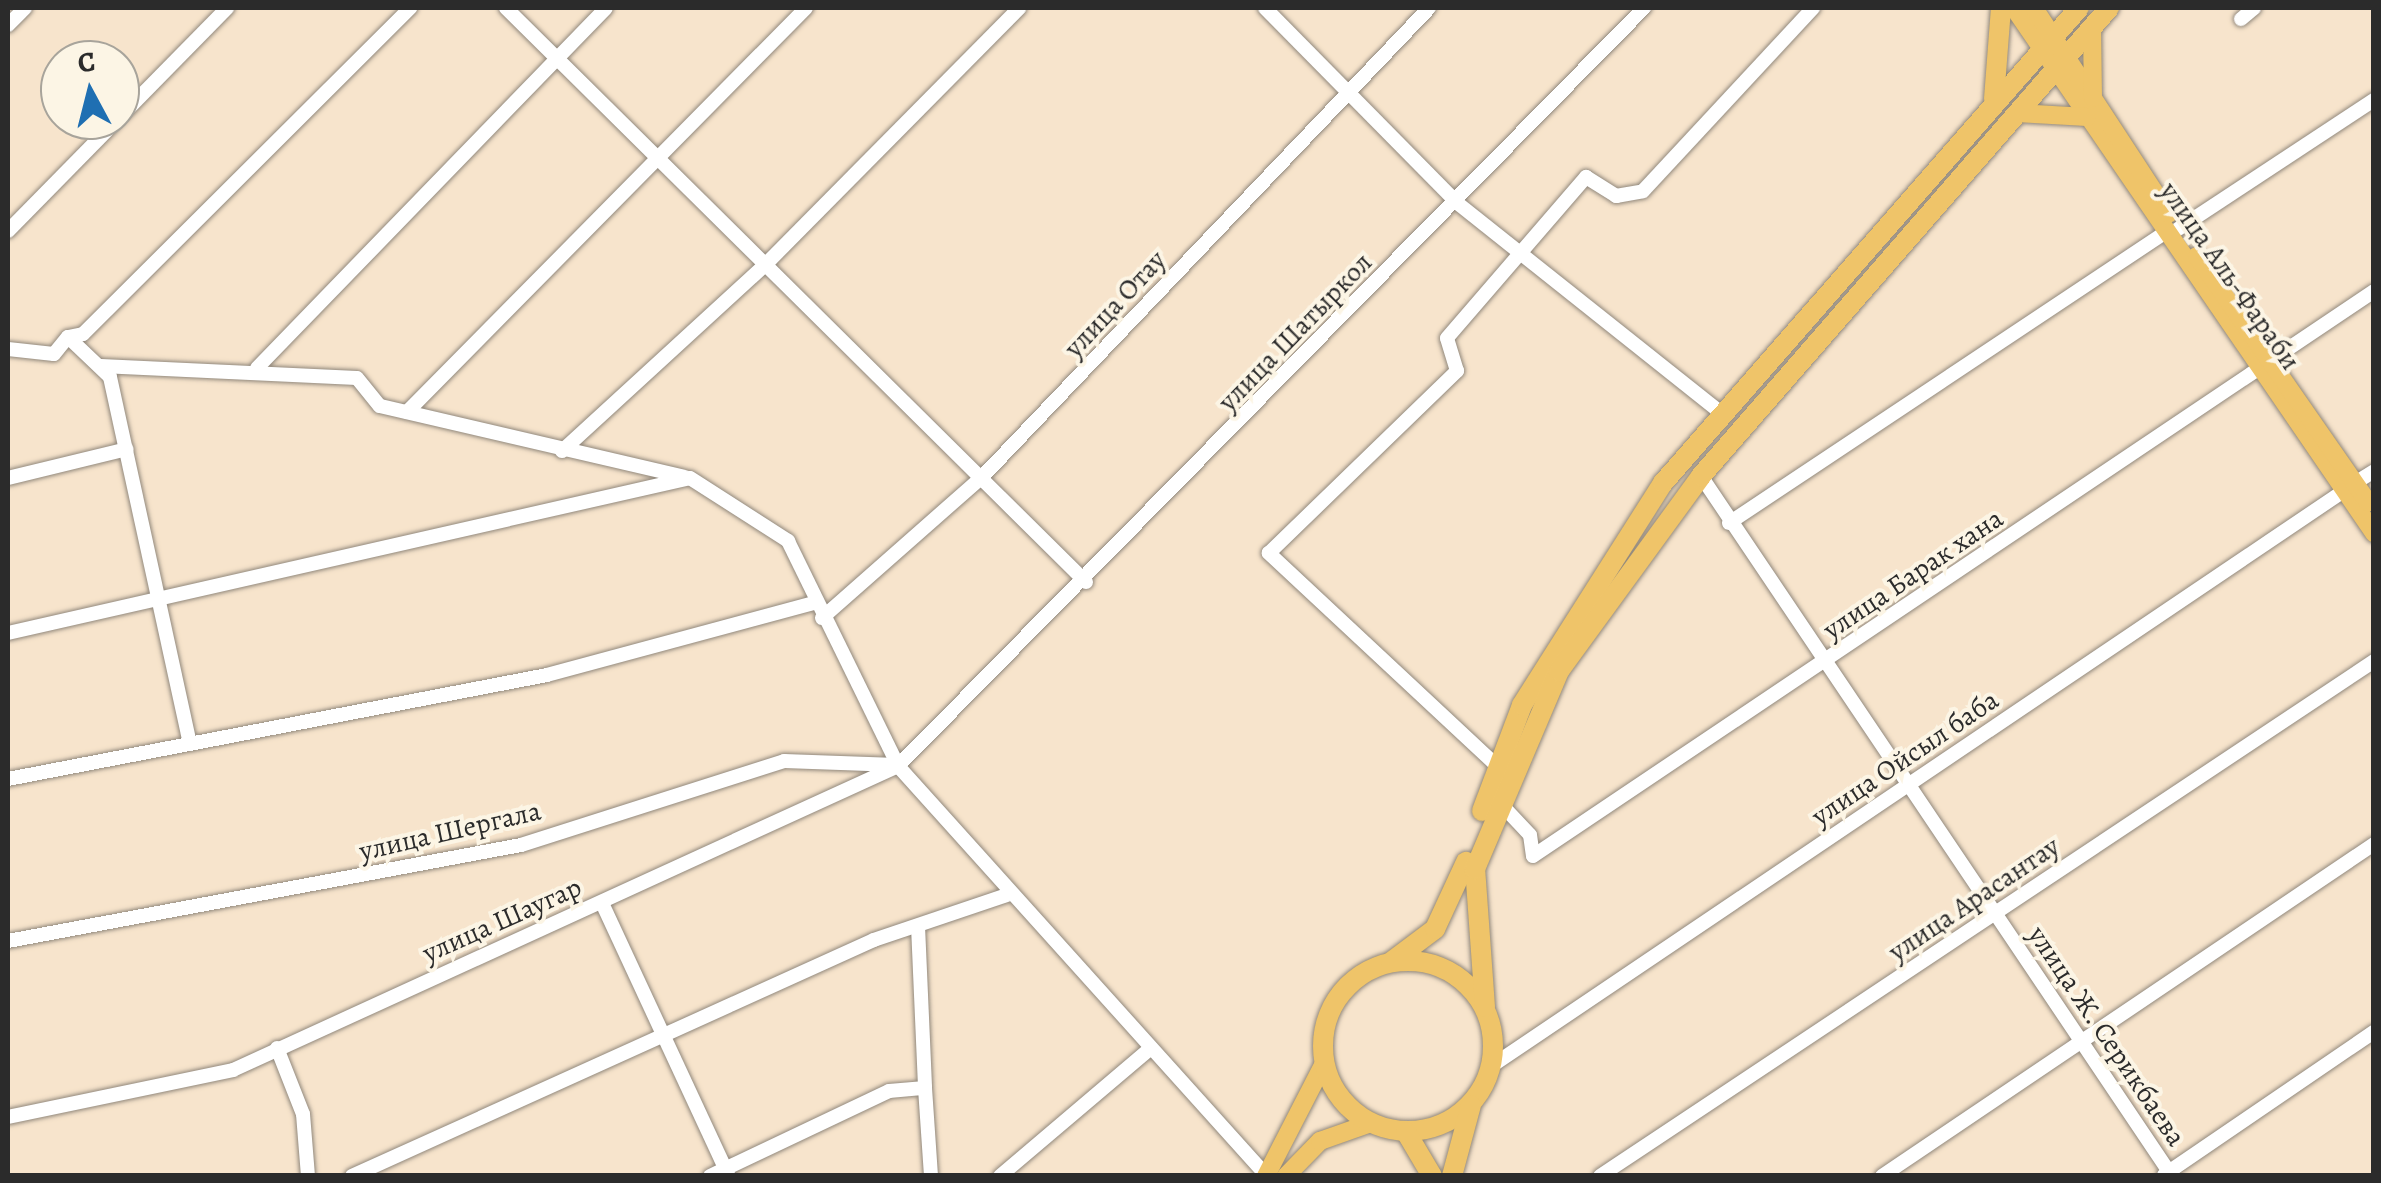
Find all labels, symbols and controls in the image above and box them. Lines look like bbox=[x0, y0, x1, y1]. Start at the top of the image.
north arrow bbox=[40, 40, 140, 140]
text: С bbox=[76, 42, 97, 82]
street label: улица Аль-Фараби bbox=[2153, 176, 2307, 376]
street label: улица Отау bbox=[1057, 244, 1173, 364]
street label: улица Шатыркол bbox=[1211, 246, 1379, 418]
street label: улица Барак хана bbox=[1817, 501, 2009, 647]
street label: улица Ойсыл баба bbox=[1805, 683, 2005, 833]
street label: улица Шергала bbox=[356, 794, 544, 868]
street label: улица Арасантау bbox=[1882, 829, 2066, 969]
street label: улица Шаугар bbox=[417, 870, 587, 970]
street label: улица Ж. Серикбаева bbox=[2021, 919, 2193, 1153]

